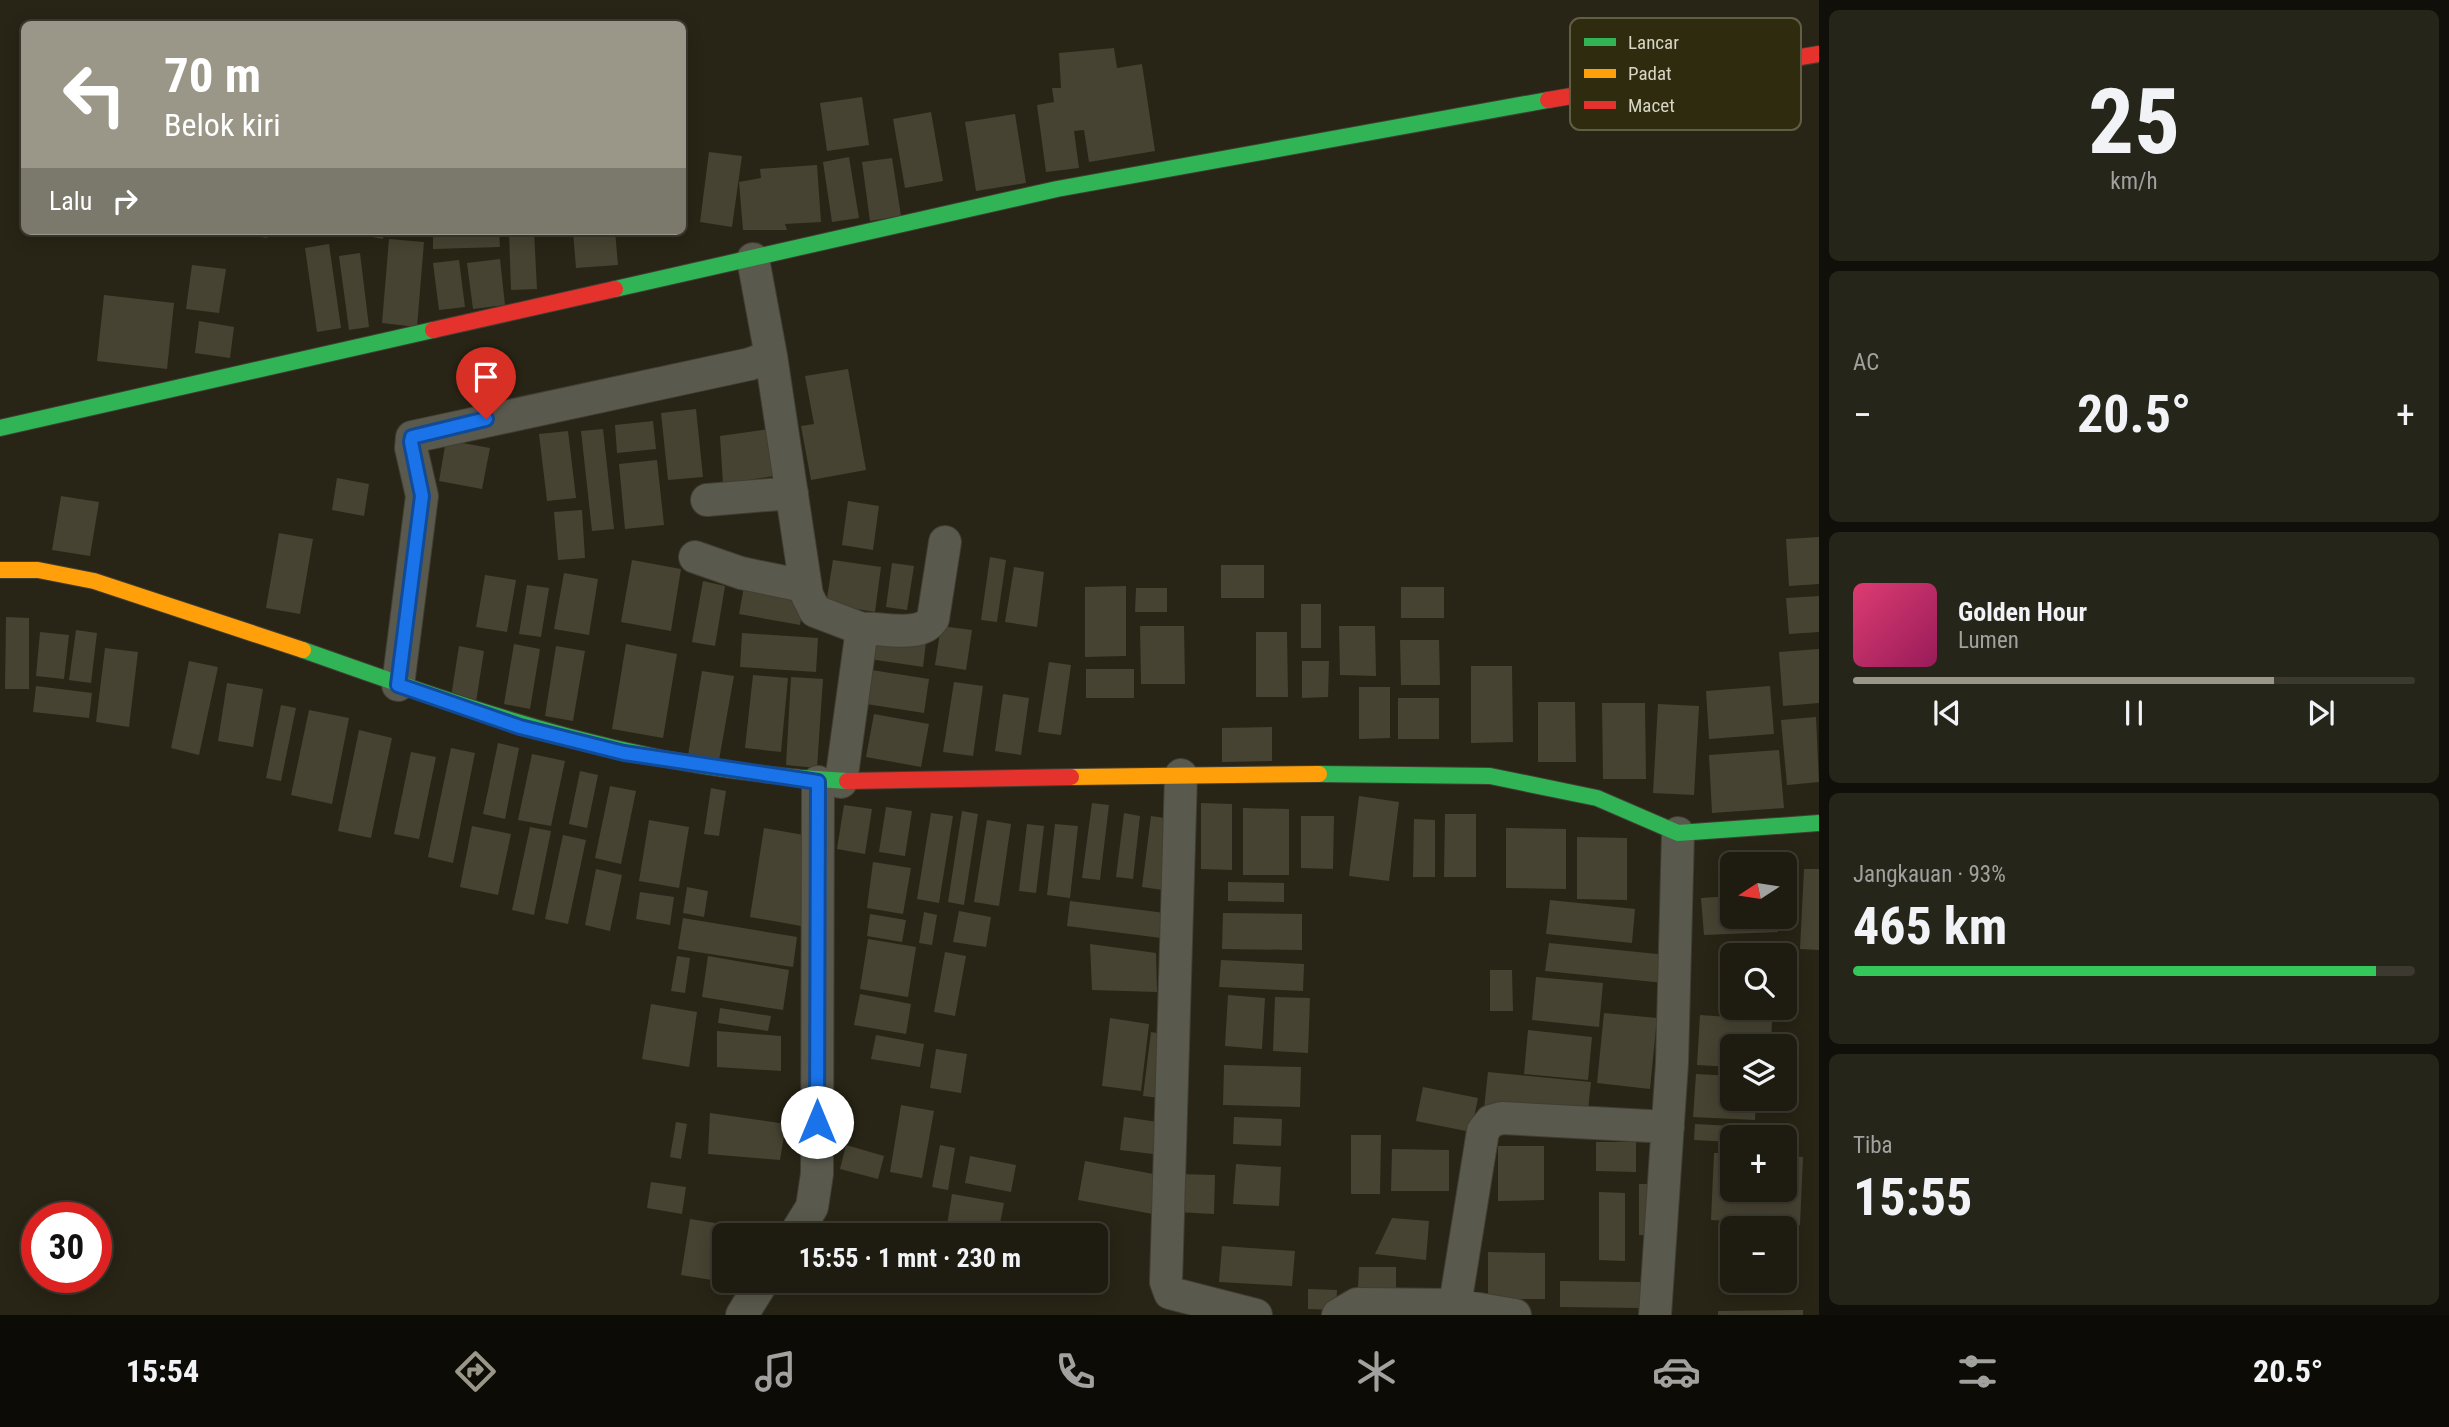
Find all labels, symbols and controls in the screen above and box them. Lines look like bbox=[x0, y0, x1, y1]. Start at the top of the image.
legend bbox=[1570, 18, 1801, 130]
text: Lancar bbox=[1628, 31, 1679, 54]
text: 70 m bbox=[164, 47, 261, 104]
icon: left bbox=[49, 49, 140, 140]
text: Padat bbox=[1628, 62, 1672, 85]
text: 25 bbox=[2088, 69, 2180, 175]
text: Macet bbox=[1628, 94, 1675, 117]
text: Belok kiri bbox=[164, 106, 281, 144]
text: km/h bbox=[2110, 168, 2158, 195]
icon: right bbox=[106, 182, 144, 220]
text: Lalu bbox=[49, 186, 92, 216]
pin bbox=[456, 347, 516, 419]
text: AC bbox=[1853, 349, 1879, 376]
icon: arrive bbox=[467, 358, 505, 396]
text: 20.5° bbox=[2077, 384, 2191, 445]
text: − bbox=[1853, 393, 1872, 437]
text: + bbox=[2396, 393, 2415, 437]
text: Golden Hour bbox=[1958, 597, 2087, 627]
text: Lumen bbox=[1958, 627, 2019, 654]
icon: previous bbox=[1928, 694, 1966, 732]
icon: pause bbox=[2115, 694, 2153, 732]
icon: next bbox=[2302, 694, 2340, 732]
north arrow bbox=[1720, 852, 1797, 929]
map controls bbox=[1720, 852, 1797, 1293]
text: Jangkauan · 93% bbox=[1853, 861, 2006, 888]
text: 465 km bbox=[1853, 896, 2007, 957]
button: search bbox=[1720, 943, 1797, 1020]
button: layers bbox=[1720, 1034, 1797, 1111]
position arrow bbox=[780, 1085, 854, 1159]
button: + bbox=[1720, 1125, 1797, 1202]
text: Tiba bbox=[1853, 1132, 1893, 1159]
text: 15:55 bbox=[1853, 1167, 1972, 1228]
speed limit sign: 30 bbox=[21, 1202, 112, 1293]
button: − bbox=[1720, 1216, 1797, 1293]
text: 15:55 · 1 mnt · 230 m bbox=[799, 1243, 1021, 1273]
icon: directions bbox=[451, 1347, 500, 1396]
icon: music bbox=[751, 1347, 800, 1396]
icon: phone bbox=[1051, 1347, 1100, 1396]
icon: climate bbox=[1352, 1347, 1401, 1396]
icon: car bbox=[1652, 1347, 1701, 1396]
icon: filters bbox=[1953, 1347, 2002, 1396]
text: 15:54 bbox=[126, 1352, 199, 1390]
text: 20.5° bbox=[2253, 1352, 2323, 1390]

